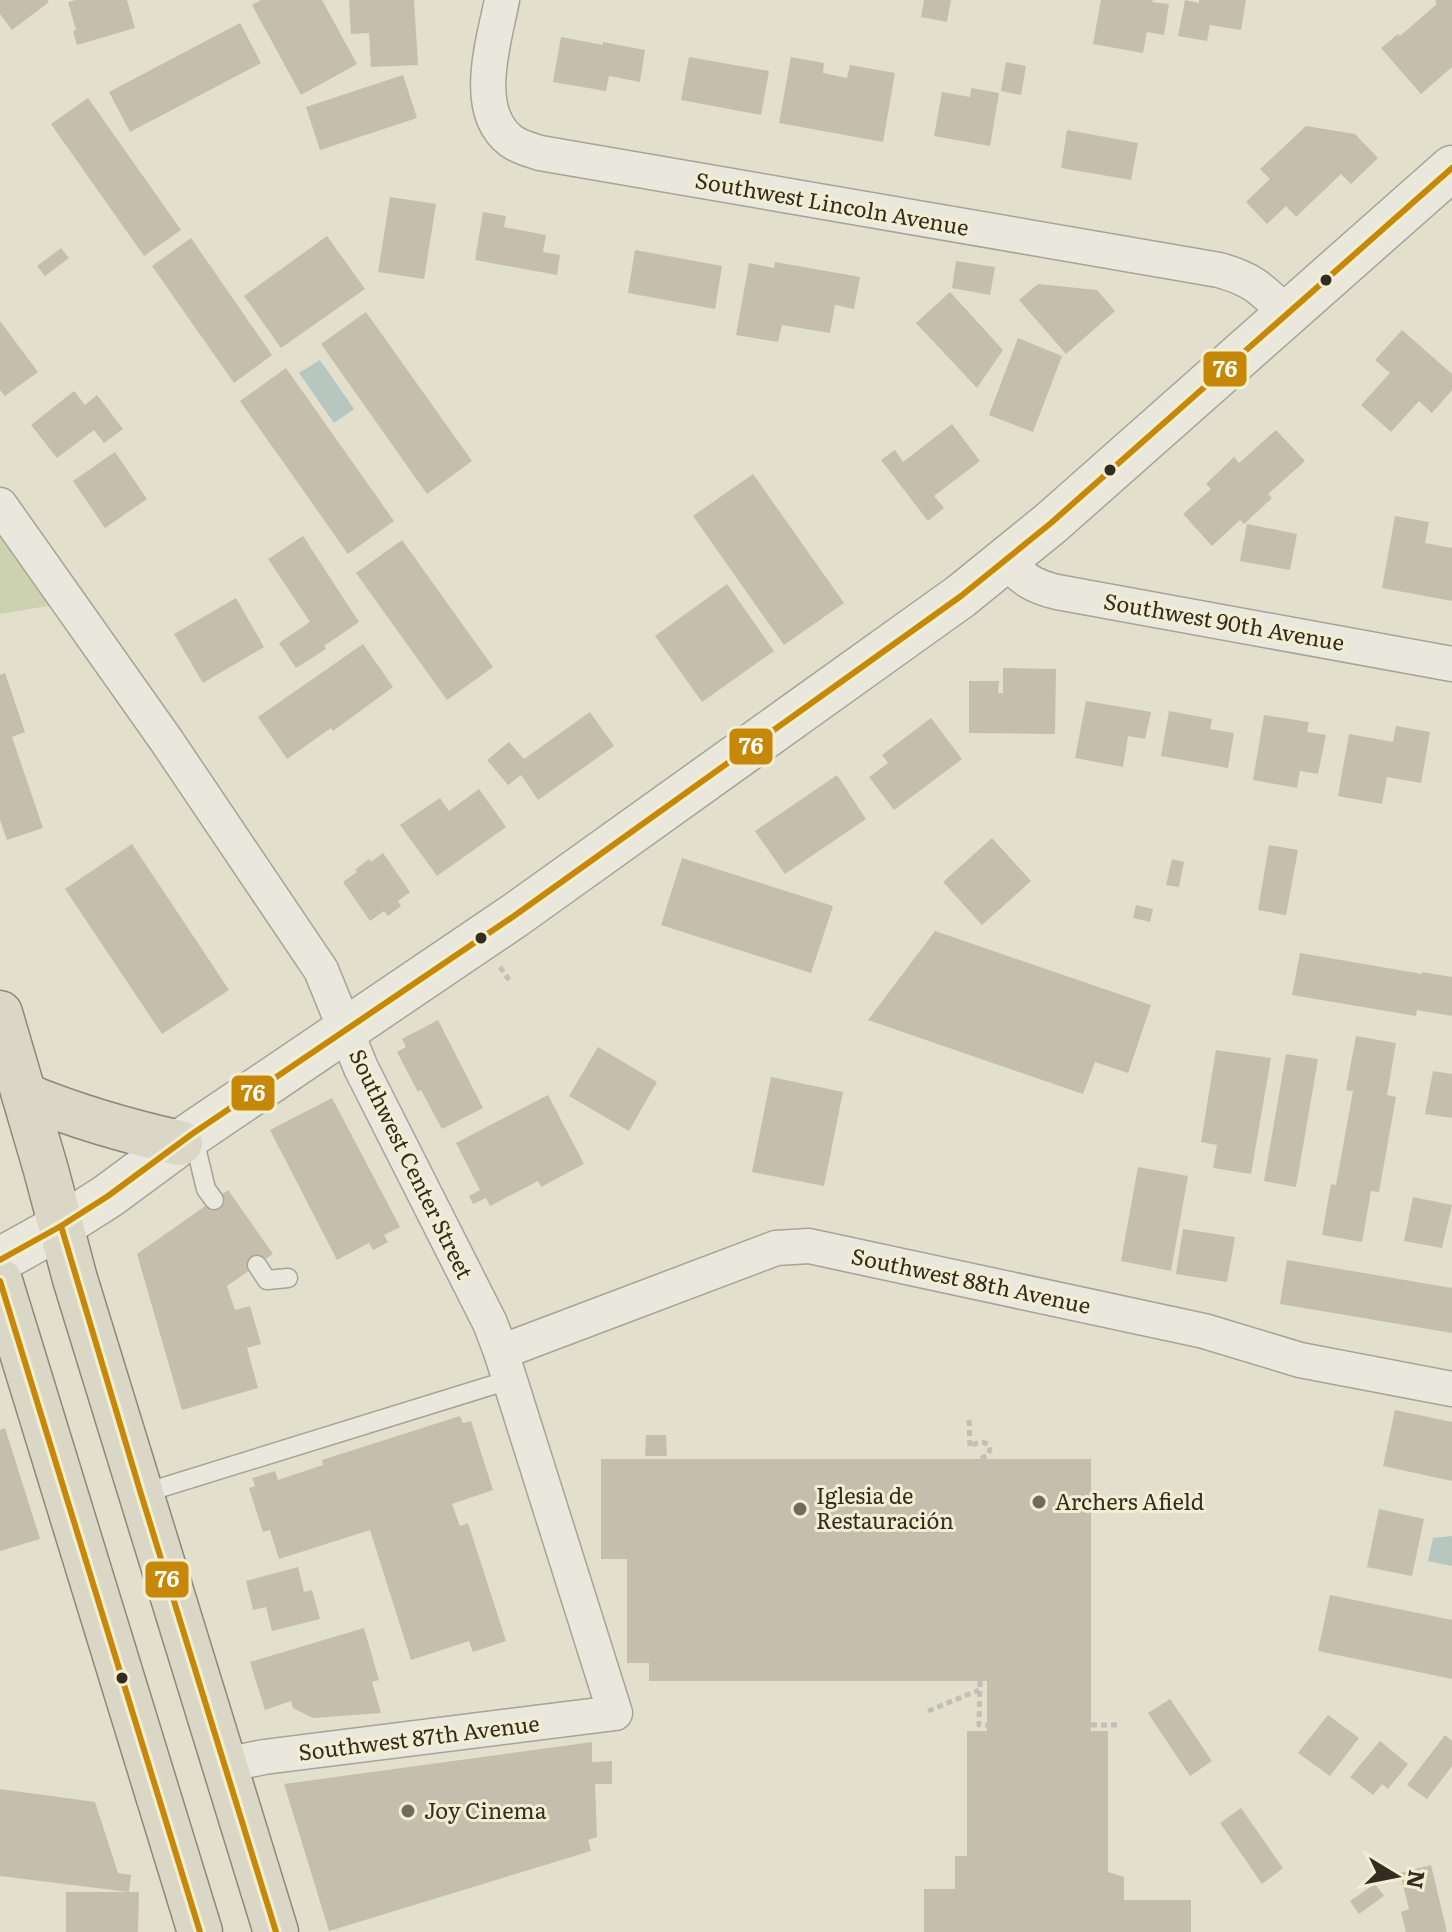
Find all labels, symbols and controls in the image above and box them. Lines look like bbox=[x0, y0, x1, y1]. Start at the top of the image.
street label: Southwest Lincoln Avenue bbox=[693, 162, 972, 243]
unlabelled marker bbox=[1318, 272, 1334, 288]
line badge: 76 bbox=[1202, 350, 1248, 388]
text: 76 bbox=[1213, 351, 1237, 384]
unlabelled marker bbox=[1102, 462, 1118, 478]
street label: Southwest 90th Avenue bbox=[1101, 583, 1347, 658]
line badge: 76 bbox=[728, 727, 774, 766]
text: 76 bbox=[739, 728, 763, 761]
unlabelled marker bbox=[473, 930, 489, 946]
street label: Southwest Center Street bbox=[342, 1043, 483, 1284]
line badge: 76 bbox=[230, 1074, 276, 1112]
text: 76 bbox=[241, 1075, 265, 1108]
street label: Southwest 88th Avenue bbox=[849, 1238, 1094, 1321]
place label: Iglesia de Restauración bbox=[816, 1478, 954, 1536]
place label: Archers Afield bbox=[1055, 1484, 1204, 1517]
marker: Archers Afield bbox=[1030, 1493, 1048, 1511]
marker: Iglesia de Restauración bbox=[791, 1500, 809, 1518]
line badge: 76 bbox=[144, 1560, 190, 1599]
text: 76 bbox=[155, 1561, 179, 1594]
unlabelled marker bbox=[114, 1670, 130, 1686]
street label: Southwest 87th Avenue bbox=[296, 1705, 541, 1768]
place label: Joy Cinema bbox=[424, 1793, 547, 1826]
marker: Joy Cinema bbox=[399, 1802, 417, 1820]
north arrow bbox=[1356, 1836, 1436, 1916]
text: N bbox=[1399, 1868, 1435, 1892]

